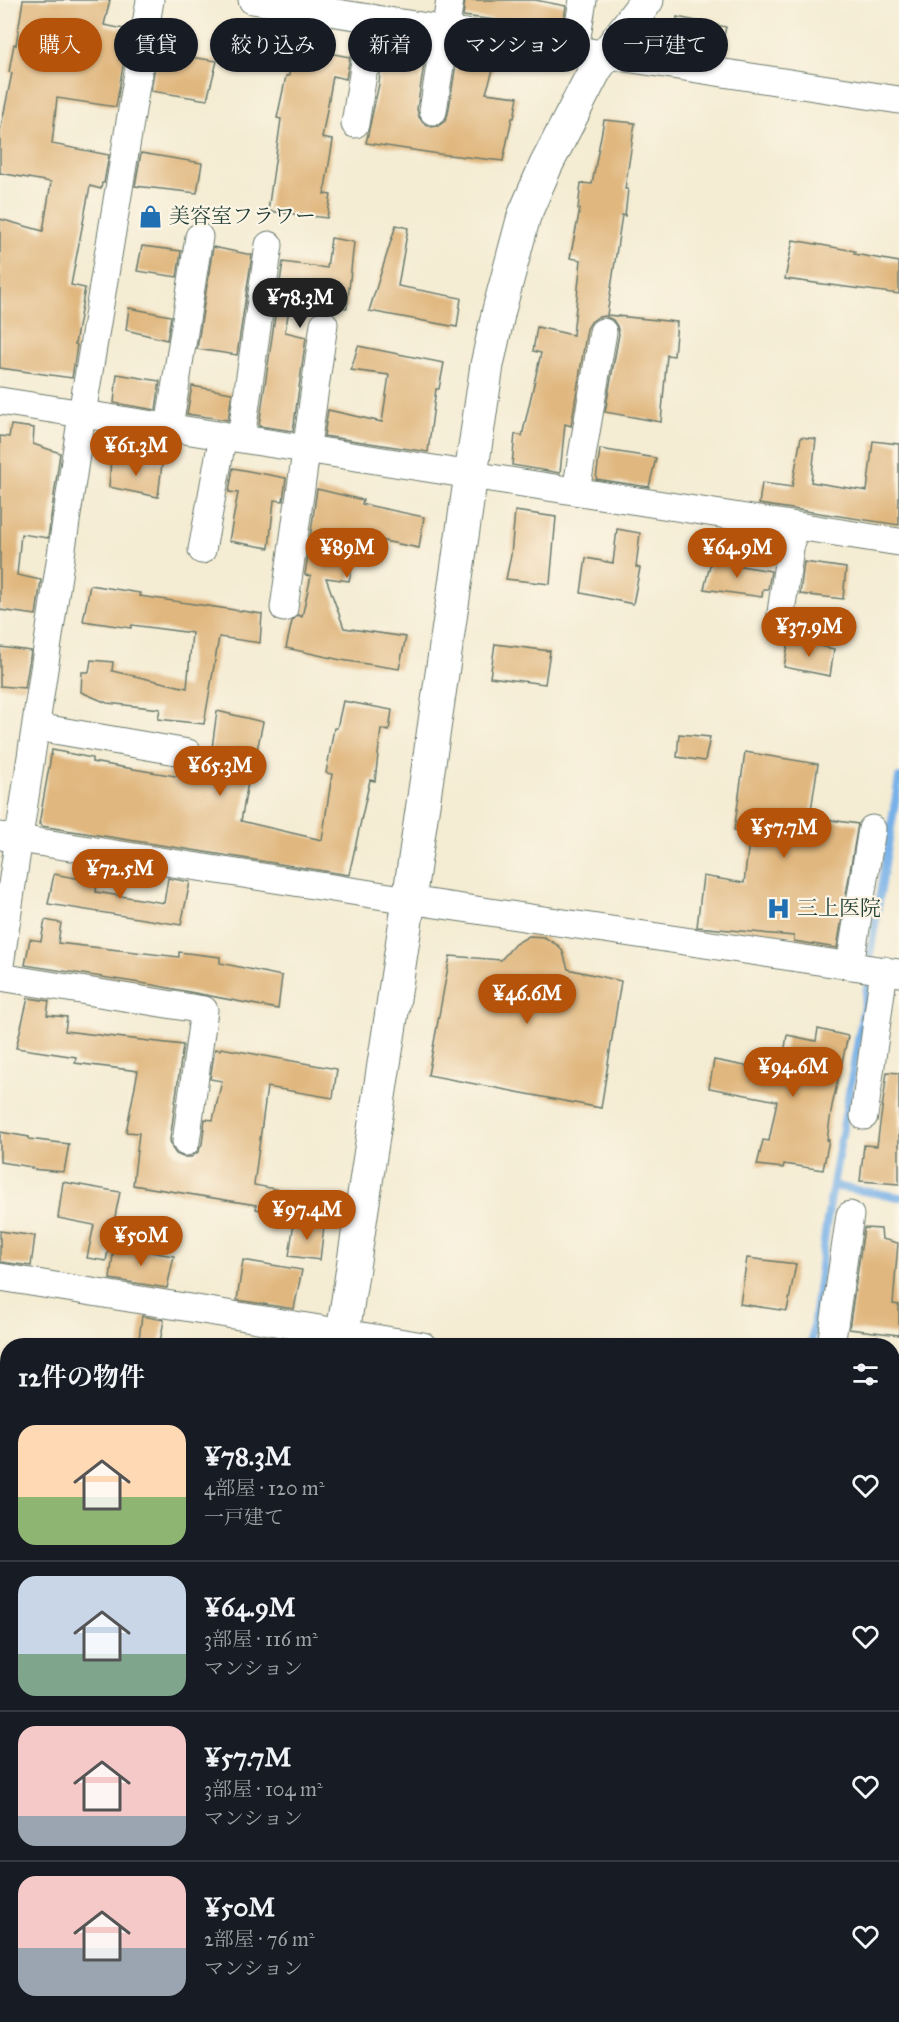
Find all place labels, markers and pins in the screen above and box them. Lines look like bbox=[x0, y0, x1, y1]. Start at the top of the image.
shop icon: 美容室フラワー bbox=[138, 203, 164, 229]
place label: 美容室フラワー bbox=[169, 203, 316, 229]
pin: ¥78.3M bbox=[251, 278, 349, 329]
pin: ¥61.3M bbox=[87, 426, 185, 477]
pin: ¥89M bbox=[311, 528, 383, 579]
pin: ¥64.9M bbox=[688, 528, 786, 579]
pin: ¥37.9M bbox=[760, 607, 858, 658]
pin: ¥65.3M bbox=[171, 746, 269, 797]
pin: ¥57.7M bbox=[735, 808, 833, 859]
pin: ¥72.5M bbox=[71, 849, 169, 900]
hospital icon: 三上医院 bbox=[766, 895, 792, 921]
place label: 三上医院 bbox=[797, 895, 881, 921]
pin: ¥46.6M bbox=[478, 974, 576, 1025]
pin: ¥94.6M bbox=[744, 1047, 842, 1098]
pin: ¥97.4M bbox=[258, 1190, 356, 1241]
pin: ¥50M bbox=[105, 1216, 177, 1267]

